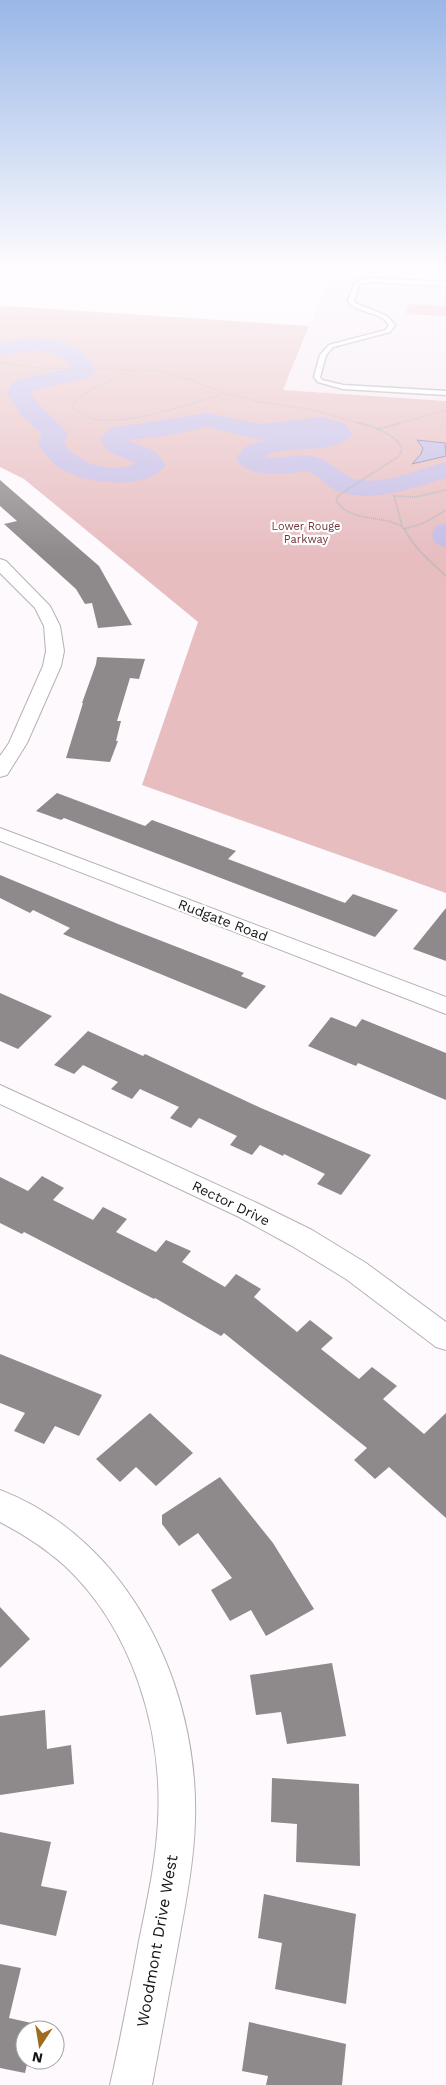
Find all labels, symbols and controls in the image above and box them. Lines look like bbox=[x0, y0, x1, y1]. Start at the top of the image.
park label: Lower Rouge Parkway bbox=[272, 520, 340, 546]
street label: Rudgate Road bbox=[176, 896, 270, 944]
street label: Rector Drive bbox=[190, 1177, 272, 1229]
street label: Woodmont Drive West bbox=[132, 1853, 182, 2029]
north arrow bbox=[15, 2020, 65, 2070]
text: N bbox=[31, 2049, 44, 2067]

